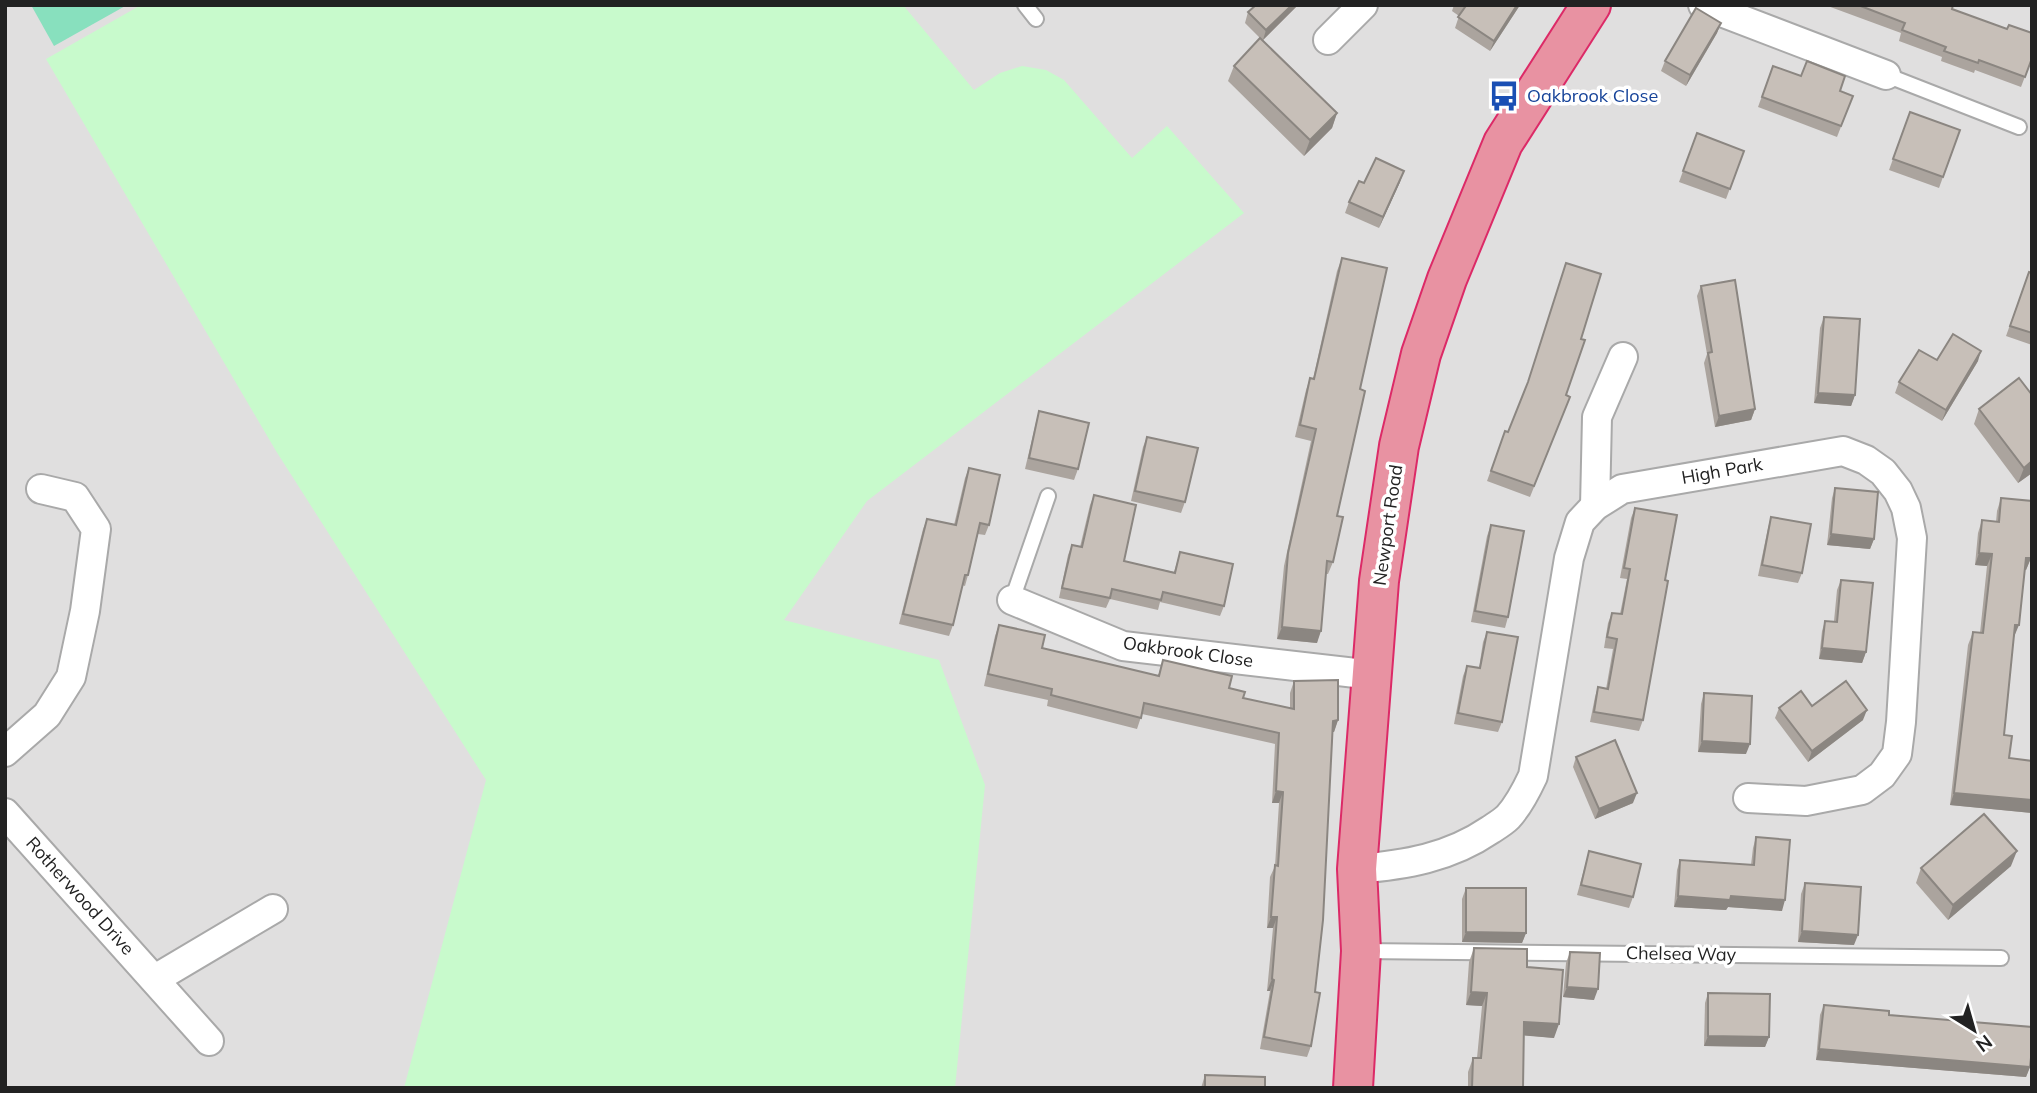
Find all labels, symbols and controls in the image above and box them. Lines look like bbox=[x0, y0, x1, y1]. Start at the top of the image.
bus stop icon: Oakbrook Close bbox=[1487, 79, 1521, 113]
place label: Oakbrook Close bbox=[1527, 84, 1658, 107]
street label: High Park bbox=[1680, 452, 1765, 489]
street label: Newport Road bbox=[1368, 463, 1407, 587]
street label: Oakbrook Close bbox=[1121, 631, 1255, 672]
street label: Rotherwood Drive bbox=[21, 832, 140, 960]
street label: Chelsea Way bbox=[1626, 941, 1737, 966]
north arrow bbox=[1939, 995, 2009, 1065]
text: N bbox=[1971, 1030, 1997, 1057]

